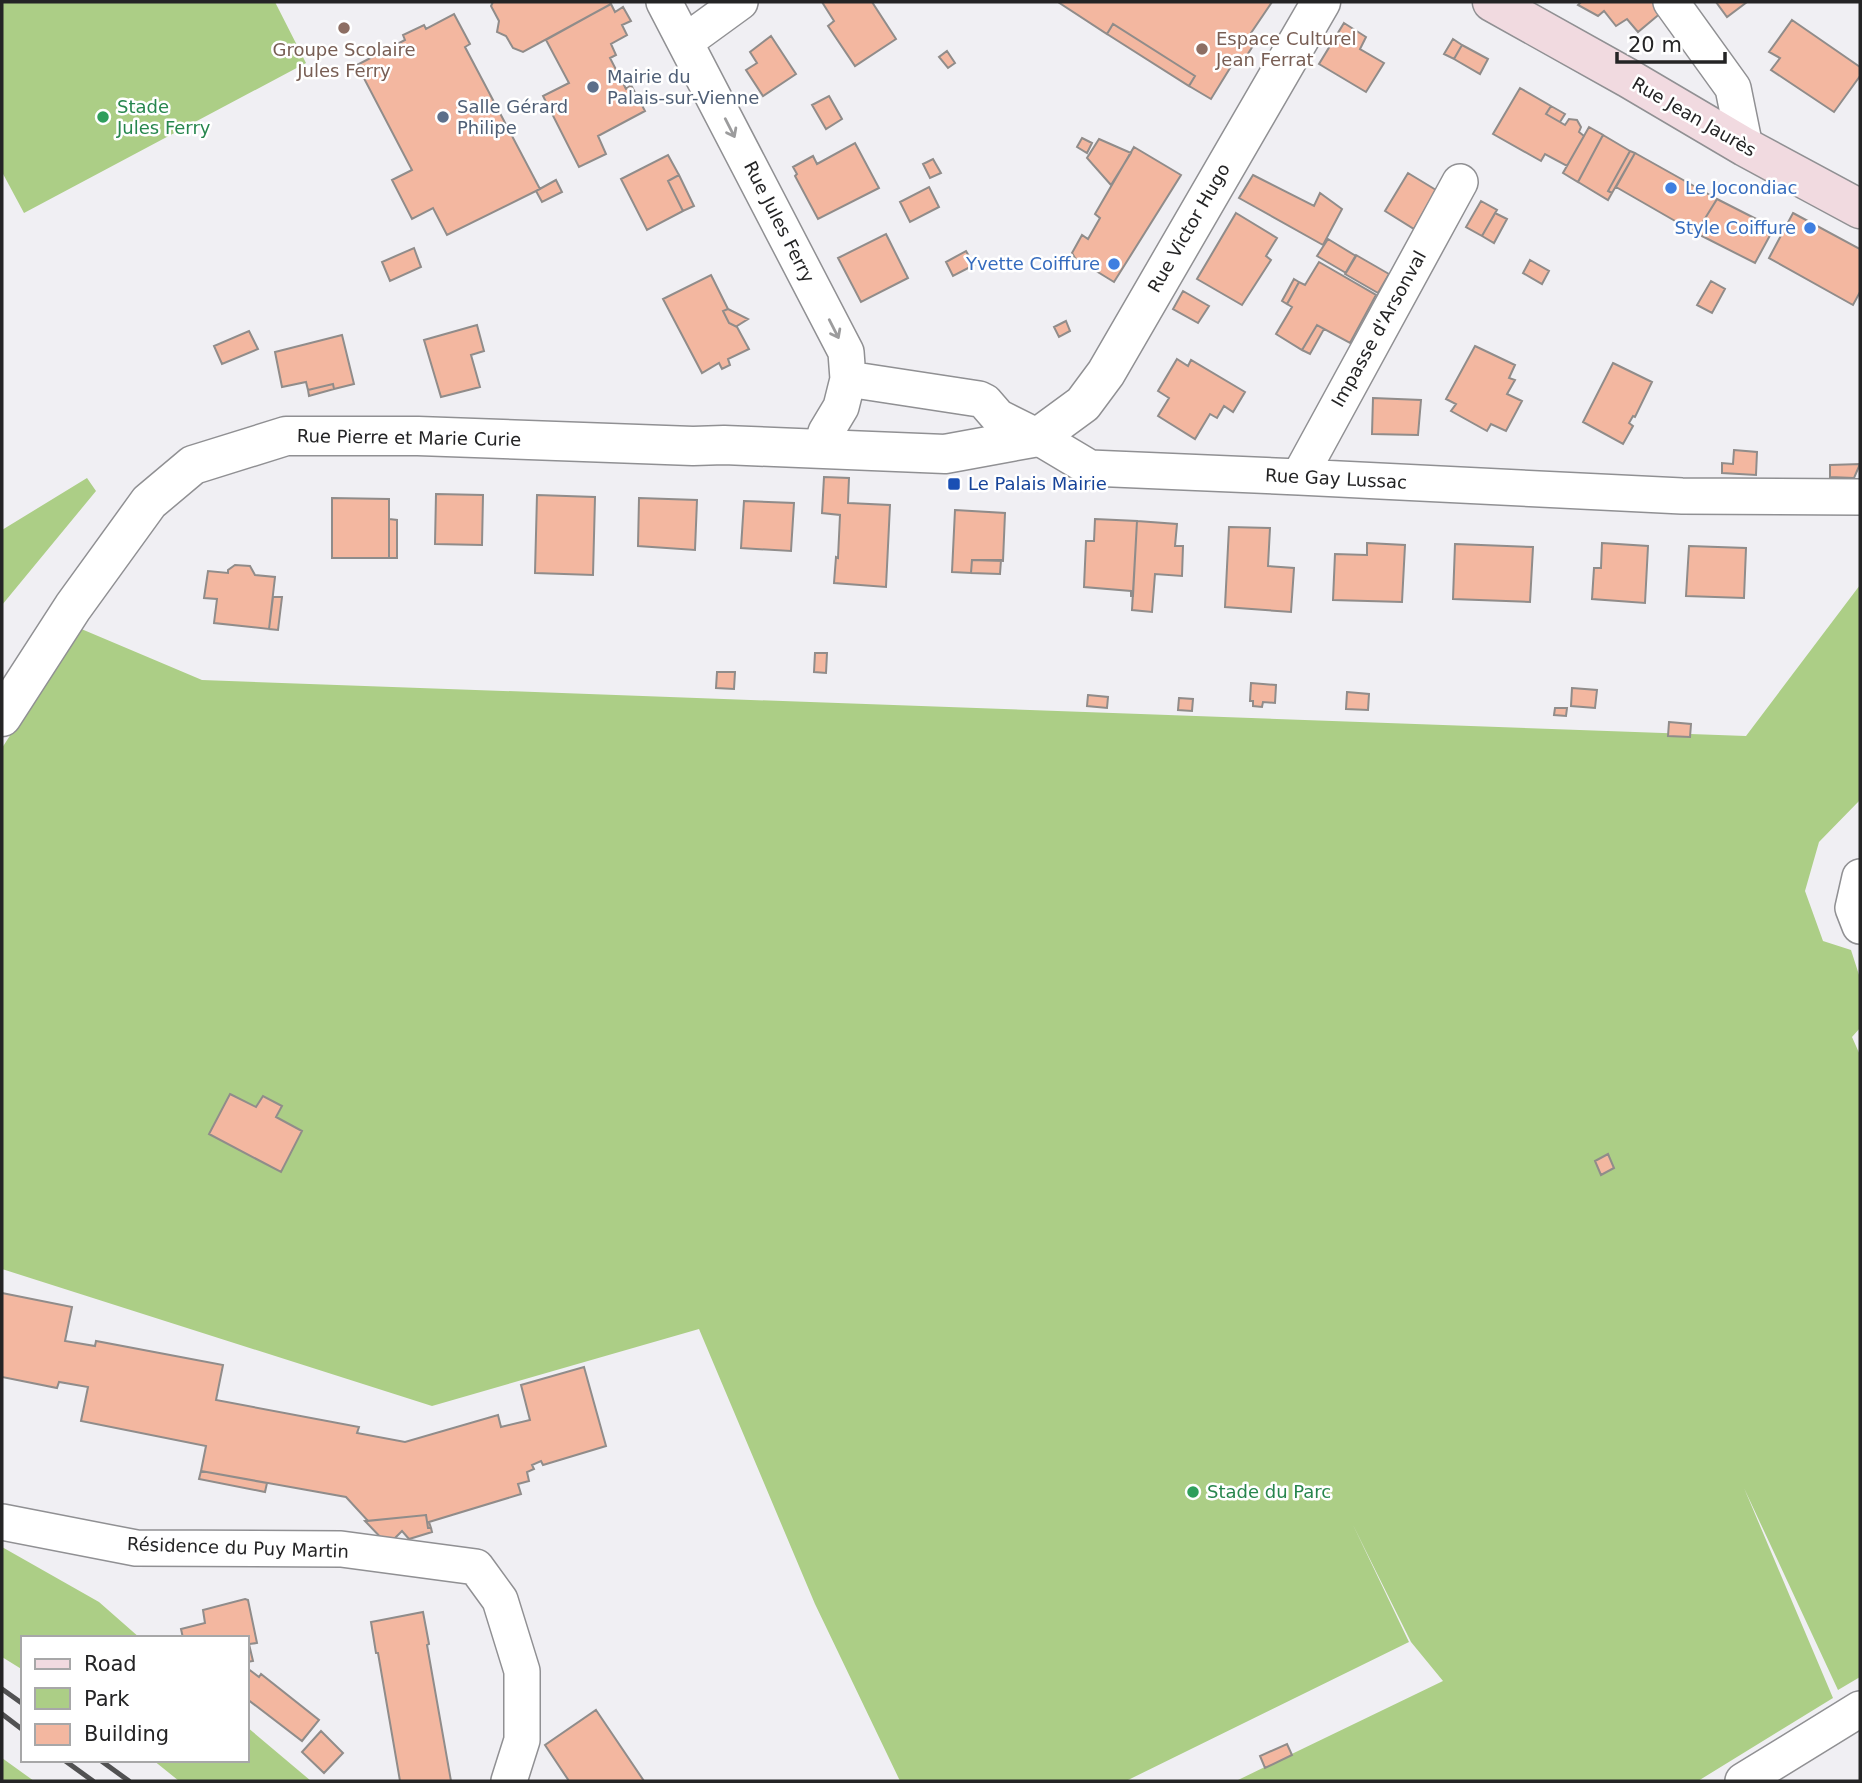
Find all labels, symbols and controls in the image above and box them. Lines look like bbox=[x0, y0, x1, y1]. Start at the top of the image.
marker: Groupe Scolaire Jules Ferry bbox=[336, 20, 352, 36]
scale bar bbox=[1617, 21, 1726, 65]
place label: Espace Culturel Jean Ferrat bbox=[1215, 28, 1356, 70]
text: 20 m bbox=[1628, 33, 1682, 57]
place label: Groupe Scolaire Jules Ferry bbox=[272, 39, 416, 81]
marker: Espace Culturel Jean Ferrat bbox=[1194, 41, 1210, 57]
place label: Mairie du Palais-sur-Vienne bbox=[607, 66, 759, 108]
street label: Rue Jean Jaurès bbox=[1629, 73, 1760, 161]
marker: Mairie du Palais-sur-Vienne bbox=[585, 79, 601, 95]
place label: Stade Jules Ferry bbox=[116, 96, 211, 138]
place label: Salle Gérard Philipe bbox=[457, 96, 568, 138]
marker: Stade Jules Ferry bbox=[95, 109, 111, 125]
marker: Salle Gérard Philipe bbox=[435, 109, 451, 125]
one-way arrow bbox=[723, 117, 737, 137]
street label: Rue Jules Ferry bbox=[740, 158, 819, 286]
street label: Rue Victor Hugo bbox=[1143, 160, 1234, 296]
place label: Le Jocondiac bbox=[1685, 177, 1798, 198]
marker: Le Jocondiac bbox=[1663, 180, 1679, 196]
place label: Style Coiffure bbox=[1675, 217, 1796, 238]
marker: Style Coiffure bbox=[1802, 220, 1818, 236]
street label: Impasse d'Arsonval bbox=[1327, 247, 1430, 411]
place label: Yvette Coiffure bbox=[965, 253, 1100, 274]
marker: Yvette Coiffure bbox=[1106, 256, 1122, 272]
one-way arrow bbox=[828, 319, 842, 339]
street label: Rue Pierre et Marie Curie bbox=[297, 425, 521, 450]
street label: Rue Gay Lussac bbox=[1265, 464, 1408, 493]
place label: Le Palais Mairie bbox=[968, 473, 1107, 494]
marker: Le Palais Mairie bbox=[946, 476, 962, 492]
place label: Stade du Parc bbox=[1207, 1481, 1331, 1502]
marker: Stade du Parc bbox=[1185, 1484, 1201, 1500]
street label: Résidence du Puy Martin bbox=[127, 1533, 349, 1562]
legend bbox=[21, 1636, 248, 1762]
text: Road bbox=[84, 1652, 137, 1676]
text: Park bbox=[84, 1687, 130, 1711]
text: Building bbox=[84, 1722, 169, 1746]

